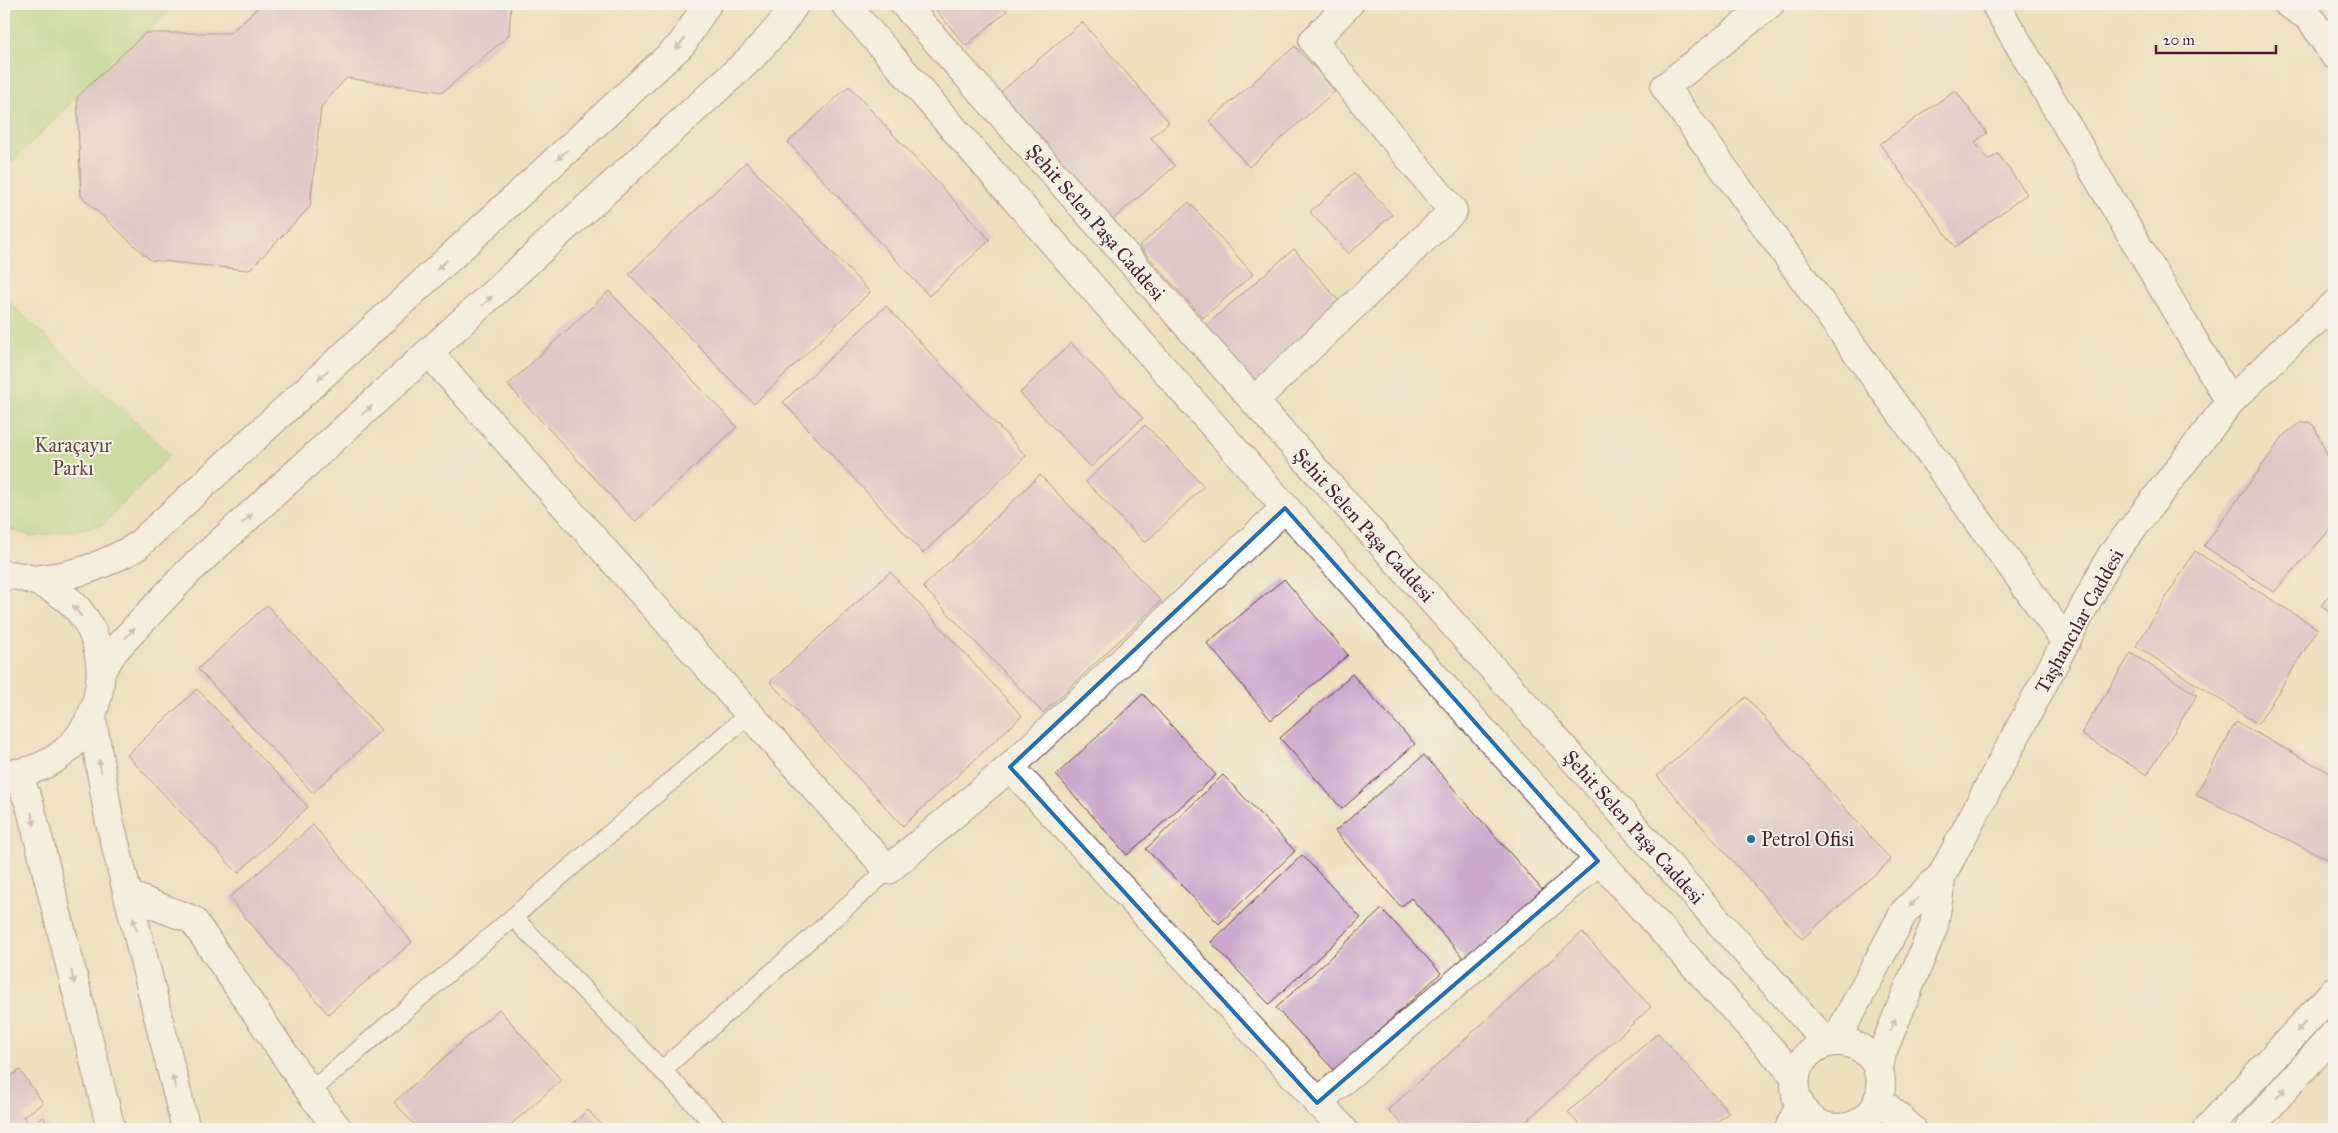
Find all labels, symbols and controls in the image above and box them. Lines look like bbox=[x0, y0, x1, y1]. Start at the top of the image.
scale bar bbox=[2156, 22, 2276, 54]
text: 20 m bbox=[2163, 31, 2195, 49]
one-way arrow bbox=[675, 38, 686, 51]
street label: Şehit Selen Paşa Caddesi bbox=[1022, 139, 1171, 305]
one-way arrow bbox=[556, 149, 568, 161]
one-way arrow bbox=[436, 259, 448, 271]
one-way arrow bbox=[481, 295, 493, 307]
one-way arrow bbox=[317, 369, 329, 381]
one-way arrow bbox=[361, 404, 373, 416]
park label: Karaçayır Parkı bbox=[34, 433, 112, 480]
street label: Şehit Selen Paşa Caddesi bbox=[1288, 443, 1440, 607]
one-way arrow bbox=[240, 513, 252, 525]
street label: Taşhancılar Caddesi bbox=[2029, 544, 2129, 697]
one-way arrow bbox=[72, 604, 82, 618]
one-way arrow bbox=[124, 627, 136, 639]
street label: Şehit Selen Paşa Caddesi bbox=[1558, 745, 1710, 909]
one-way arrow bbox=[95, 757, 103, 773]
one-way arrow bbox=[30, 812, 38, 827]
place label: Petrol Ofisi bbox=[1761, 827, 1855, 851]
marker: Petrol Ofisi bbox=[1745, 833, 1757, 845]
one-way arrow bbox=[1909, 896, 1921, 908]
one-way arrow bbox=[131, 917, 139, 932]
one-way arrow bbox=[69, 969, 77, 984]
one-way arrow bbox=[1889, 1017, 1897, 1032]
one-way arrow bbox=[2295, 1020, 2307, 1032]
one-way arrow bbox=[170, 1074, 178, 1089]
one-way arrow bbox=[2275, 1087, 2287, 1099]

